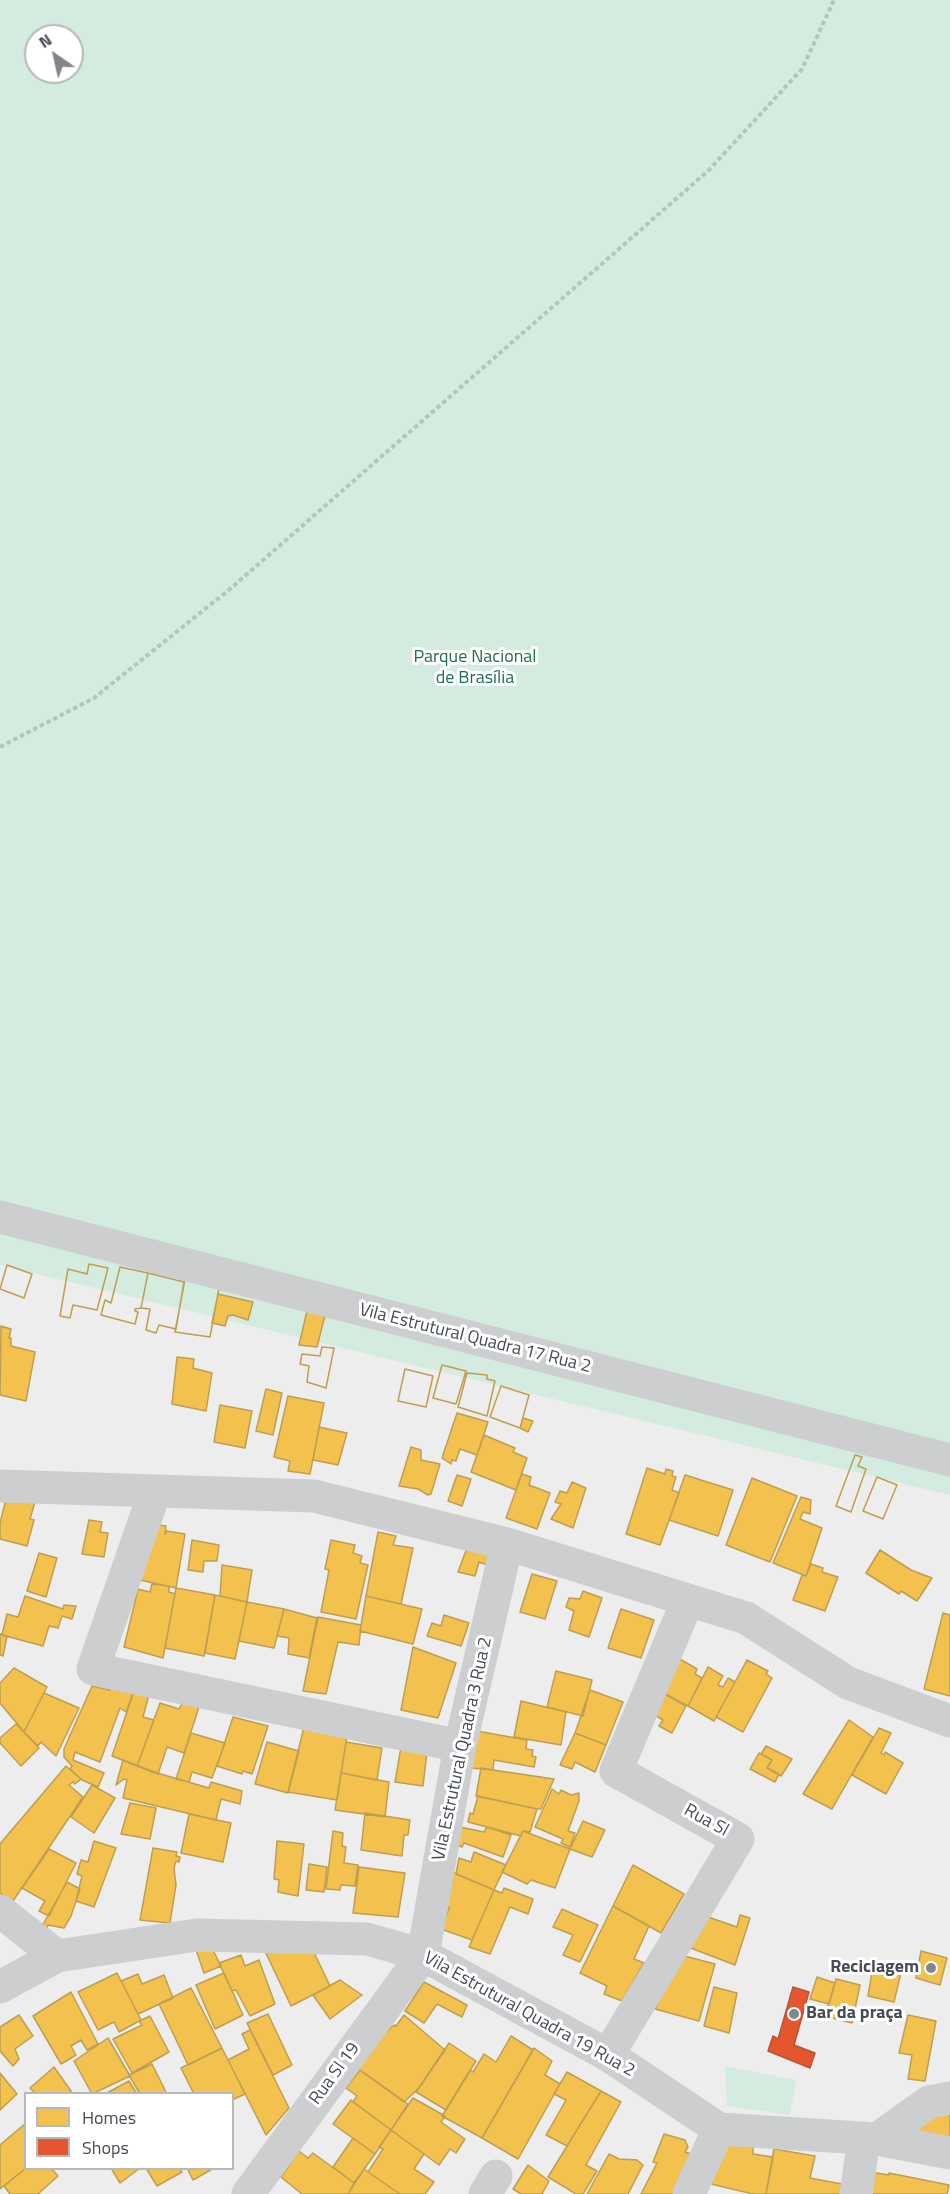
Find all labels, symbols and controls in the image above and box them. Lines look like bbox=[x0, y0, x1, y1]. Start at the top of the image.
north arrow bbox=[24, 24, 84, 84]
text: N bbox=[34, 28, 56, 54]
park label: Parque Nacional de Brasília bbox=[414, 647, 536, 690]
street label: Vila Estrutural Quadra 17 Rua 2 bbox=[357, 1300, 593, 1378]
street label: Vila Estrutural Quadra 3 Rua 2 bbox=[429, 1635, 497, 1863]
street label: Rua Sl bbox=[680, 1800, 732, 1842]
street label: Vila Estrutural Quadra 19 Rua 2 bbox=[420, 1948, 638, 2082]
place label: Reciclagem bbox=[830, 1957, 919, 1979]
marker: Reciclagem bbox=[924, 1961, 938, 1975]
place label: Bar da praça bbox=[806, 2003, 903, 2025]
marker: Bar da praça bbox=[787, 2007, 801, 2021]
street label: Rua Sl 19 bbox=[305, 2039, 365, 2109]
legend bbox=[24, 2092, 234, 2170]
text: Homes bbox=[82, 2104, 136, 2131]
text: Shops bbox=[82, 2134, 129, 2161]

